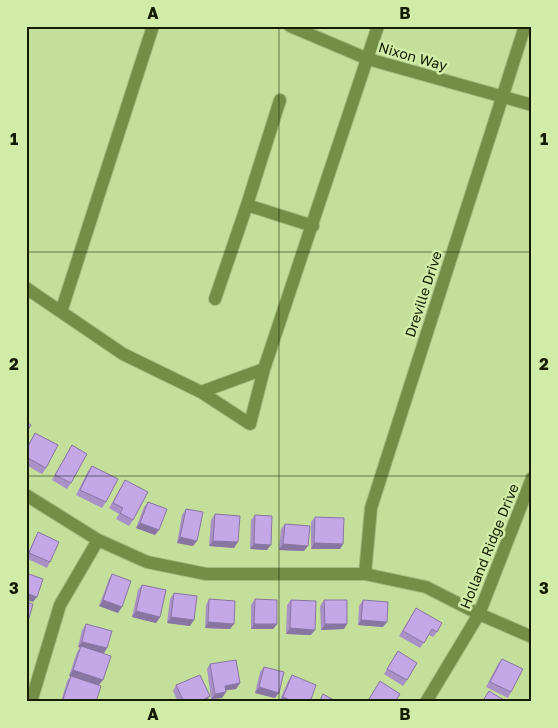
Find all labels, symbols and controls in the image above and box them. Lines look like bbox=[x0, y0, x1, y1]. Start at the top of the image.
text: A bbox=[147, 3, 159, 23]
text: B bbox=[399, 3, 411, 23]
street label: Nixon Way bbox=[377, 38, 449, 74]
text: 1 bbox=[10, 129, 18, 149]
text: 1 bbox=[540, 129, 548, 149]
street label: Dreville Drive bbox=[401, 249, 445, 339]
text: 2 bbox=[9, 354, 19, 374]
text: 2 bbox=[539, 354, 549, 374]
street label: Holland Ridge Drive bbox=[456, 481, 522, 611]
text: 3 bbox=[9, 578, 19, 598]
text: 3 bbox=[539, 578, 549, 598]
text: A bbox=[147, 704, 159, 724]
text: B bbox=[399, 704, 411, 724]

